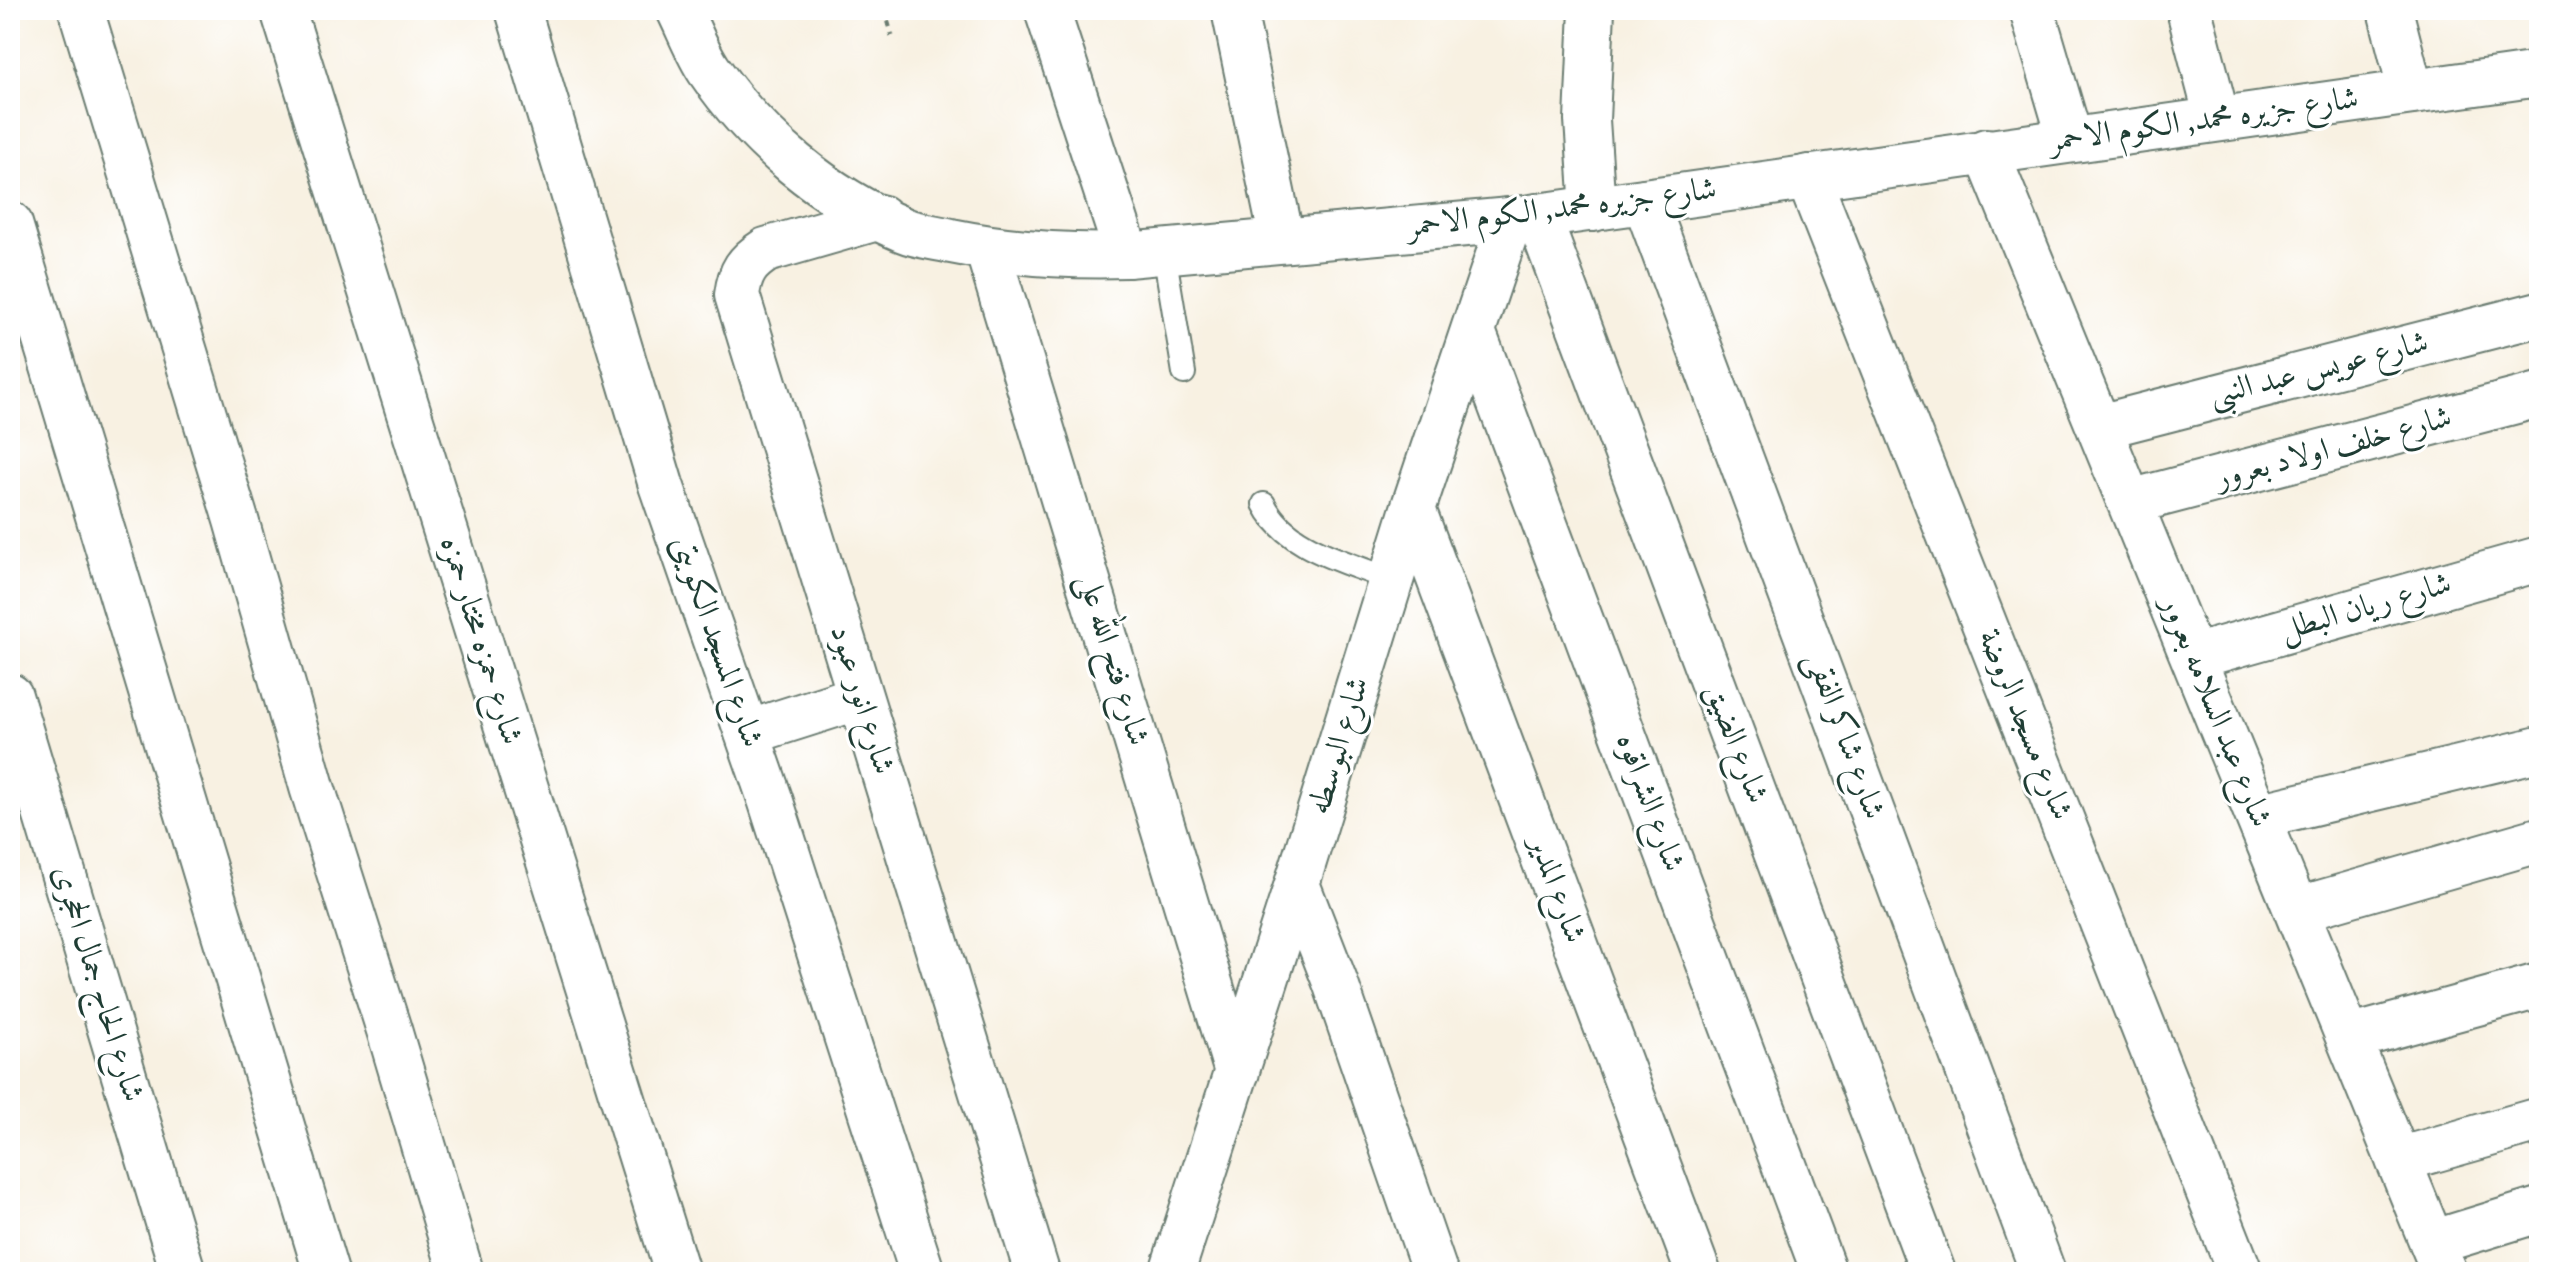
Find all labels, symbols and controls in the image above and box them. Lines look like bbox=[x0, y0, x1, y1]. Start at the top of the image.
street label: شارع جزيره محمد, الكوم الاحمر bbox=[2044, 77, 2362, 168]
street label: شارع جزيره محمد, الكوم الاحمر bbox=[1402, 167, 1720, 253]
street label: شارع عويس عبد النبى bbox=[2205, 321, 2434, 420]
street label: شارع خلف اولاد بعرور bbox=[2208, 395, 2458, 504]
street label: شارع المسجد الكويتى bbox=[657, 530, 774, 754]
street label: شارع حمزه مختار حمزه bbox=[426, 531, 534, 751]
street label: شارع ريان البطل bbox=[2275, 562, 2457, 655]
street label: شارع فتح الله على bbox=[1062, 567, 1165, 752]
street label: شارع عبد السلامه بعرور bbox=[2146, 587, 2282, 835]
street label: شارع انور عبود bbox=[815, 619, 906, 781]
street label: شارع مسجد الروضة bbox=[1964, 623, 2083, 828]
street label: شارع شاكر الفقى bbox=[1791, 646, 1896, 827]
street label: شارع البوسطه bbox=[1297, 672, 1384, 821]
street label: شارع الضيق bbox=[1690, 677, 1779, 811]
street label: شارع الشراقوه bbox=[1602, 727, 1695, 879]
street label: شارع المدير bbox=[1513, 827, 1597, 950]
street label: شارع الحاج جمال الحجرى bbox=[37, 860, 155, 1109]

